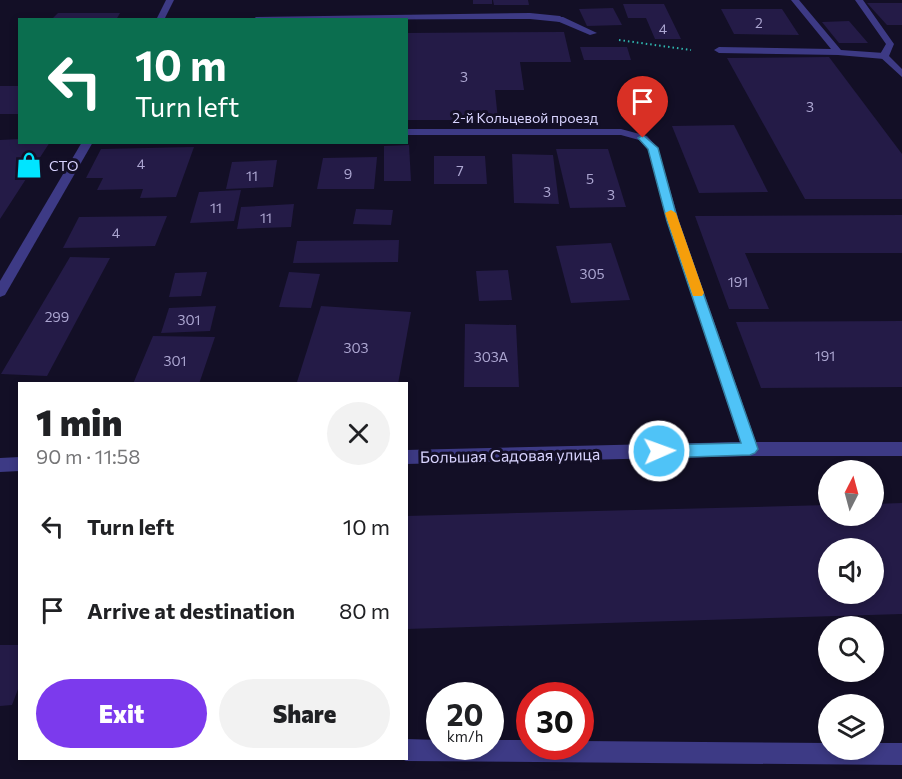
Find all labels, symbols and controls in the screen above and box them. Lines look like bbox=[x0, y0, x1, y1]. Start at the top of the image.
house number: 2 bbox=[755, 14, 763, 31]
house number: 4 bbox=[659, 20, 668, 37]
text: 10 m bbox=[135, 38, 227, 90]
icon: left bbox=[36, 42, 114, 120]
house number: 3 bbox=[460, 68, 468, 85]
pin bbox=[617, 76, 668, 138]
icon: arrive bbox=[626, 85, 659, 118]
text: Turn left bbox=[135, 90, 239, 123]
house number: 3 bbox=[806, 98, 814, 115]
street label: 2-й Кольцевой проезд bbox=[452, 109, 598, 126]
shop icon: СТО bbox=[14, 150, 44, 180]
house number: 4 bbox=[137, 155, 146, 172]
place label: СТО bbox=[49, 157, 79, 174]
house number: 7 bbox=[456, 162, 464, 179]
house number: 9 bbox=[344, 165, 352, 182]
house number: 11 bbox=[246, 167, 258, 184]
house number: 5 bbox=[586, 170, 594, 187]
house number: 3 bbox=[543, 183, 551, 200]
house number: 3 bbox=[607, 186, 615, 203]
house number: 11 bbox=[210, 199, 222, 216]
house number: 11 bbox=[260, 209, 272, 226]
house number: 4 bbox=[112, 224, 121, 241]
house number: 305 bbox=[579, 265, 605, 282]
house number: 191 bbox=[728, 273, 748, 290]
house number: 299 bbox=[45, 308, 69, 325]
house number: 301 bbox=[177, 311, 201, 328]
house number: 303 bbox=[343, 339, 369, 356]
house number: 191 bbox=[815, 347, 835, 364]
house number: 303А bbox=[474, 348, 509, 365]
house number: 301 bbox=[163, 352, 187, 369]
text: 1 min bbox=[36, 399, 122, 443]
button: close bbox=[327, 402, 390, 465]
position arrow bbox=[627, 419, 691, 483]
text: 90 m · 11:58 bbox=[36, 444, 140, 468]
street label: Большая Садовая улица bbox=[420, 444, 600, 466]
north arrow bbox=[818, 460, 884, 526]
map controls bbox=[818, 460, 884, 760]
icon: left bbox=[36, 510, 69, 543]
text: Turn left bbox=[87, 513, 174, 540]
text: 10 m bbox=[343, 513, 390, 540]
button: sound bbox=[818, 538, 884, 604]
icon: arrive bbox=[36, 594, 69, 627]
text: Arrive at destination bbox=[87, 597, 295, 624]
text: 80 m bbox=[339, 597, 390, 624]
button: search bbox=[818, 616, 884, 682]
button: Exit bbox=[36, 679, 207, 748]
button: Share bbox=[219, 679, 390, 748]
speed limit sign: 30 bbox=[516, 682, 594, 760]
button: layers bbox=[818, 694, 884, 760]
text: 20 bbox=[447, 695, 483, 732]
text: km/h bbox=[447, 727, 483, 745]

